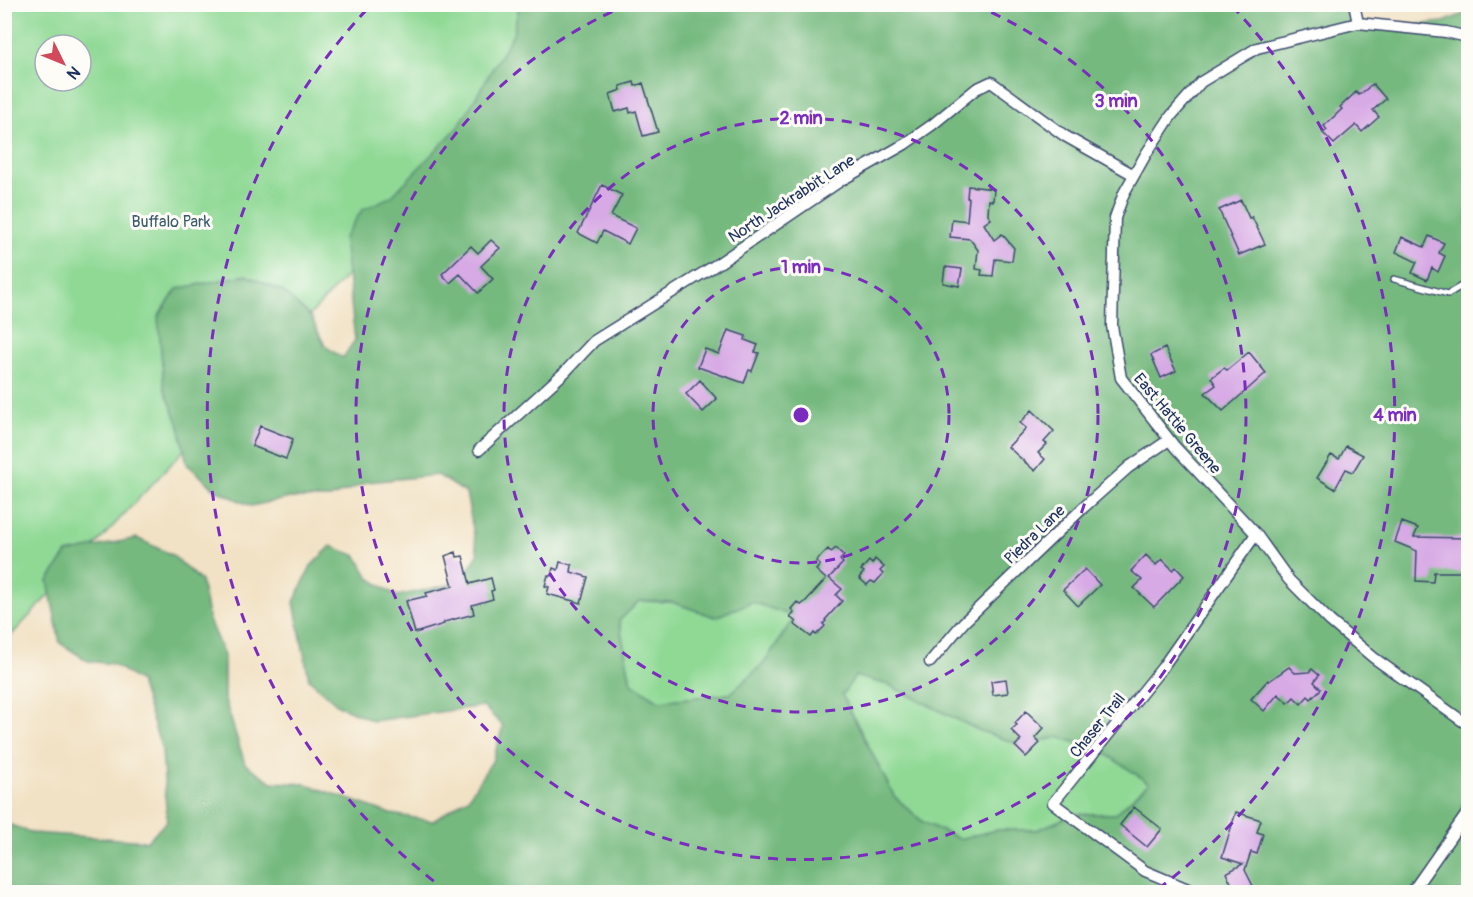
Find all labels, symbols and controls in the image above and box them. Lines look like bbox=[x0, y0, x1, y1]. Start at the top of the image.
north arrow bbox=[33, 33, 93, 93]
text: N bbox=[62, 62, 84, 83]
text: 3 min bbox=[1094, 90, 1138, 113]
text: 2 min bbox=[779, 107, 823, 130]
street label: North Jackrabbit Lane bbox=[724, 150, 859, 247]
park label: Buffalo Park bbox=[132, 212, 211, 232]
text: 1 min bbox=[781, 256, 821, 279]
street label: East Hattie Greene bbox=[1129, 369, 1225, 478]
text: 4 min bbox=[1373, 404, 1417, 427]
centre of rings bbox=[791, 405, 811, 425]
street label: Piedra Lane bbox=[1000, 501, 1069, 569]
street label: Chaser Trail bbox=[1066, 689, 1130, 762]

